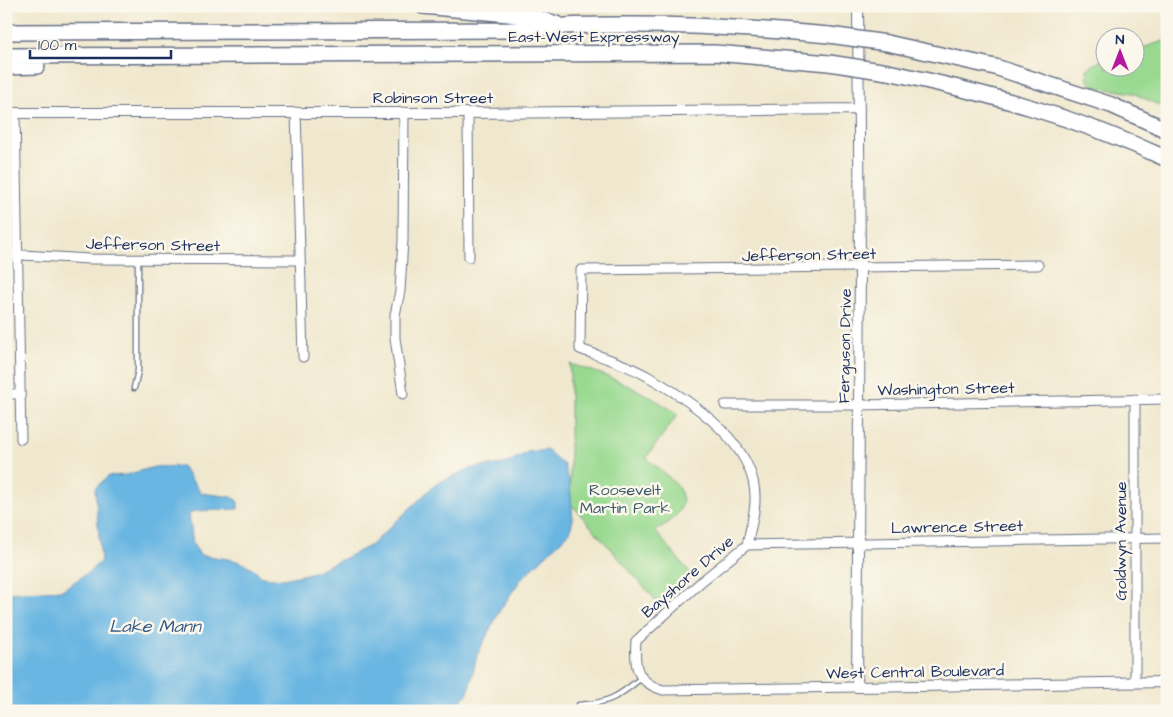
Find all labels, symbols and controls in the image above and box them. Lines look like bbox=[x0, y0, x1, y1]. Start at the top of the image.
street label: East-West Expressway bbox=[509, 26, 680, 49]
scale bar bbox=[30, 28, 171, 60]
north arrow bbox=[1096, 28, 1146, 78]
text: N bbox=[1116, 30, 1125, 50]
text: 100 m bbox=[38, 35, 77, 56]
street label: Robinson Street bbox=[373, 87, 494, 109]
street label: Jefferson Street bbox=[86, 233, 221, 257]
street label: Jefferson Street bbox=[742, 243, 877, 267]
street label: Ferguson Drive bbox=[833, 288, 858, 404]
street label: Washington Street bbox=[877, 377, 1015, 402]
park label: Roosevelt Martin Park bbox=[580, 479, 670, 519]
street label: Goldwyn Avenue bbox=[1110, 481, 1133, 600]
street label: Lawrence Street bbox=[891, 515, 1024, 539]
street label: Bayshore Drive bbox=[637, 530, 739, 624]
water label: Lake Mann bbox=[109, 614, 203, 639]
street label: West Central Boulevard bbox=[826, 659, 1004, 685]

